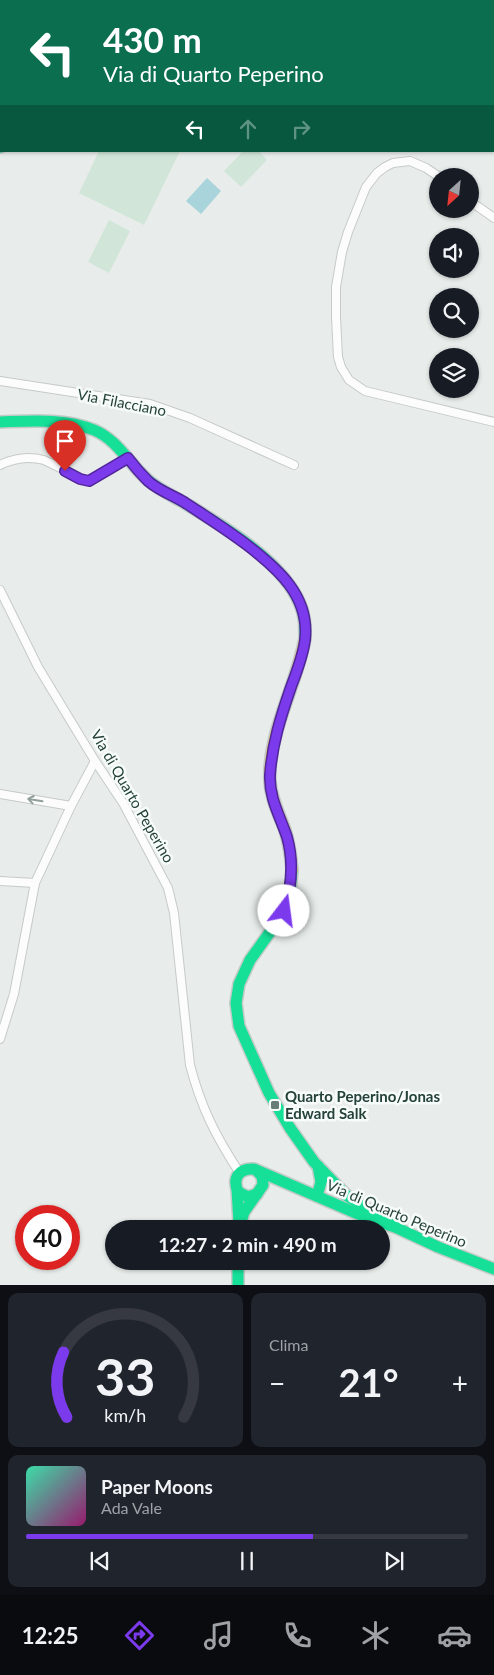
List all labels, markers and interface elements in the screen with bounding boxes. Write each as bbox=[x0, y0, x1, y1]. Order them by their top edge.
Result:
text: 430 m bbox=[103, 18, 202, 60]
icon: left bbox=[20, 20, 85, 85]
text: Via di Quarto Peperino bbox=[103, 60, 324, 87]
icon: left bbox=[181, 115, 209, 143]
icon: ahead bbox=[234, 115, 262, 143]
icon: right bbox=[287, 115, 315, 143]
north arrow bbox=[429, 168, 479, 218]
map controls bbox=[429, 168, 479, 398]
button: sound bbox=[429, 228, 479, 278]
button: search bbox=[429, 288, 479, 338]
button: layers bbox=[429, 348, 479, 398]
street label: Via Filacciano bbox=[76, 385, 168, 419]
pin bbox=[44, 420, 86, 471]
icon: arrive bbox=[51, 427, 79, 455]
street label: Via di Quarto Peperino bbox=[88, 726, 178, 866]
one-way arrow bbox=[28, 795, 44, 805]
position arrow bbox=[257, 884, 309, 936]
place label: Quarto Peperino/Jonas Edward Salk bbox=[285, 1087, 440, 1122]
marker: Quarto Peperino/Jonas Edward Salk bbox=[269, 1099, 281, 1111]
street label: Via di Quarto Peperino bbox=[324, 1175, 470, 1251]
speed limit sign: 40 bbox=[15, 1205, 80, 1270]
text: 12:27 · 2 min · 490 m bbox=[158, 1233, 337, 1256]
text: Clima bbox=[269, 1335, 308, 1354]
text: 33 bbox=[95, 1345, 156, 1407]
text: 21° bbox=[339, 1359, 398, 1405]
text: − bbox=[269, 1366, 285, 1400]
text: + bbox=[452, 1366, 468, 1400]
text: km/h bbox=[105, 1404, 146, 1426]
text: Paper Moons bbox=[101, 1475, 213, 1498]
text: Ada Vale bbox=[101, 1498, 162, 1517]
icon: previous bbox=[86, 1547, 114, 1575]
icon: pause bbox=[233, 1547, 261, 1575]
icon: next bbox=[380, 1547, 408, 1575]
icon: directions bbox=[122, 1618, 157, 1653]
icon: music bbox=[201, 1618, 236, 1653]
icon: phone bbox=[280, 1618, 315, 1653]
icon: climate bbox=[358, 1618, 393, 1653]
icon: car bbox=[437, 1618, 472, 1653]
text: 12:25 bbox=[22, 1622, 79, 1649]

